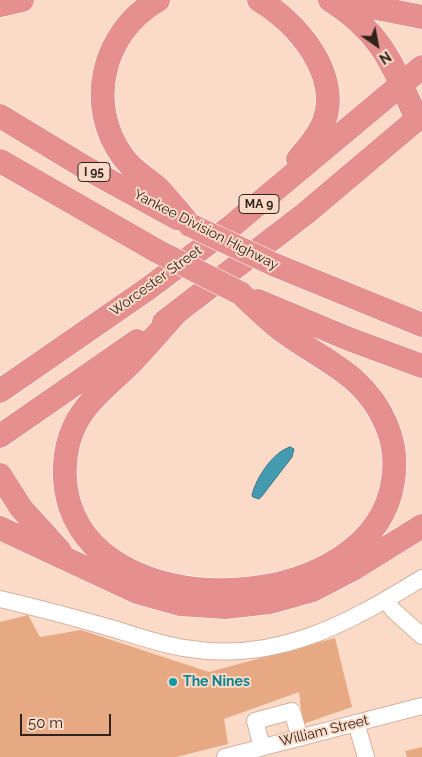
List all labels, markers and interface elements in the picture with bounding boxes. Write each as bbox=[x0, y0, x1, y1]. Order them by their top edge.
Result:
north arrow bbox=[352, 20, 402, 70]
text: N bbox=[376, 48, 394, 67]
road number: I 95 bbox=[78, 162, 110, 182]
street label: Yankee Division Highway bbox=[131, 186, 281, 274]
road number: MA 9 bbox=[239, 194, 279, 213]
street label: Worcester Street bbox=[107, 242, 205, 320]
place label: The Nines bbox=[183, 674, 250, 690]
marker: The Nines bbox=[167, 676, 179, 688]
scale bar bbox=[22, 704, 114, 736]
street label: William Street bbox=[278, 712, 370, 750]
text: 50 m bbox=[28, 714, 63, 732]

